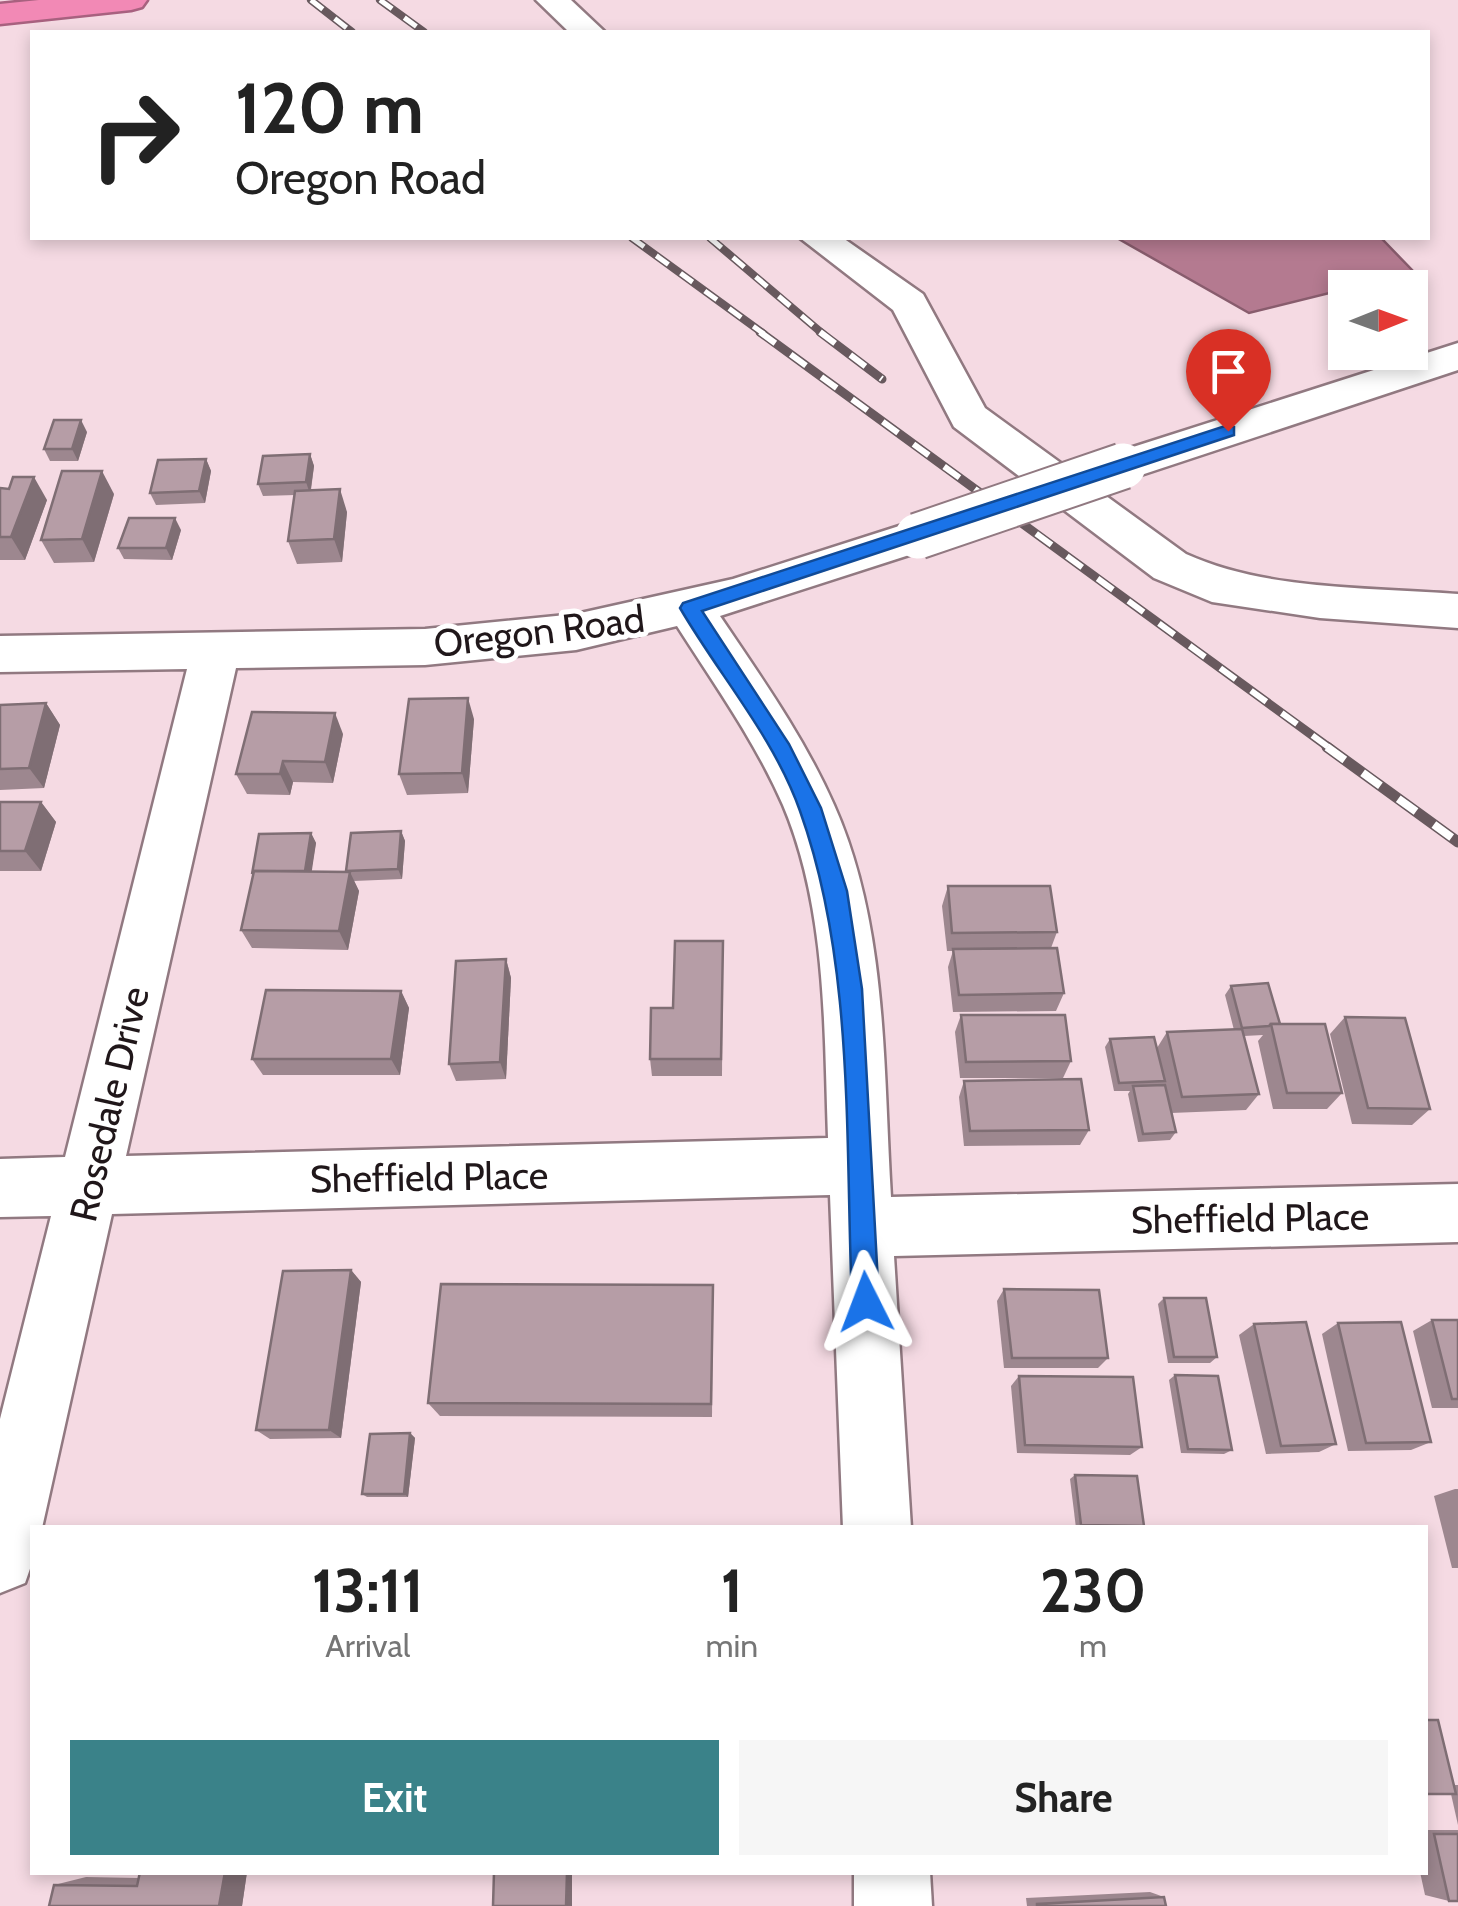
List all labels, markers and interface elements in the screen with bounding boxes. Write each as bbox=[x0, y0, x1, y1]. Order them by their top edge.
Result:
text: 120 m bbox=[235, 65, 424, 151]
icon: right bbox=[70, 70, 200, 200]
text: Oregon Road bbox=[235, 151, 486, 205]
north arrow bbox=[1328, 270, 1428, 370]
map controls bbox=[1328, 270, 1428, 370]
pin bbox=[1186, 329, 1271, 432]
icon: arrive bbox=[1201, 344, 1256, 399]
street label: Oregon Road bbox=[431, 595, 647, 667]
street label: Rosedale Drive bbox=[59, 982, 159, 1226]
street label: Sheffield Place bbox=[309, 1151, 549, 1203]
street label: Sheffield Place bbox=[1130, 1192, 1370, 1244]
position arrow bbox=[814, 1250, 918, 1354]
text: 13:11 bbox=[312, 1554, 424, 1627]
text: 1 bbox=[721, 1554, 743, 1627]
text: 230 bbox=[1040, 1554, 1146, 1627]
text: Arrival bbox=[325, 1626, 410, 1665]
text: min bbox=[705, 1626, 758, 1665]
text: m bbox=[1079, 1626, 1107, 1665]
button: Exit bbox=[70, 1740, 719, 1855]
button: Share bbox=[739, 1740, 1388, 1855]

